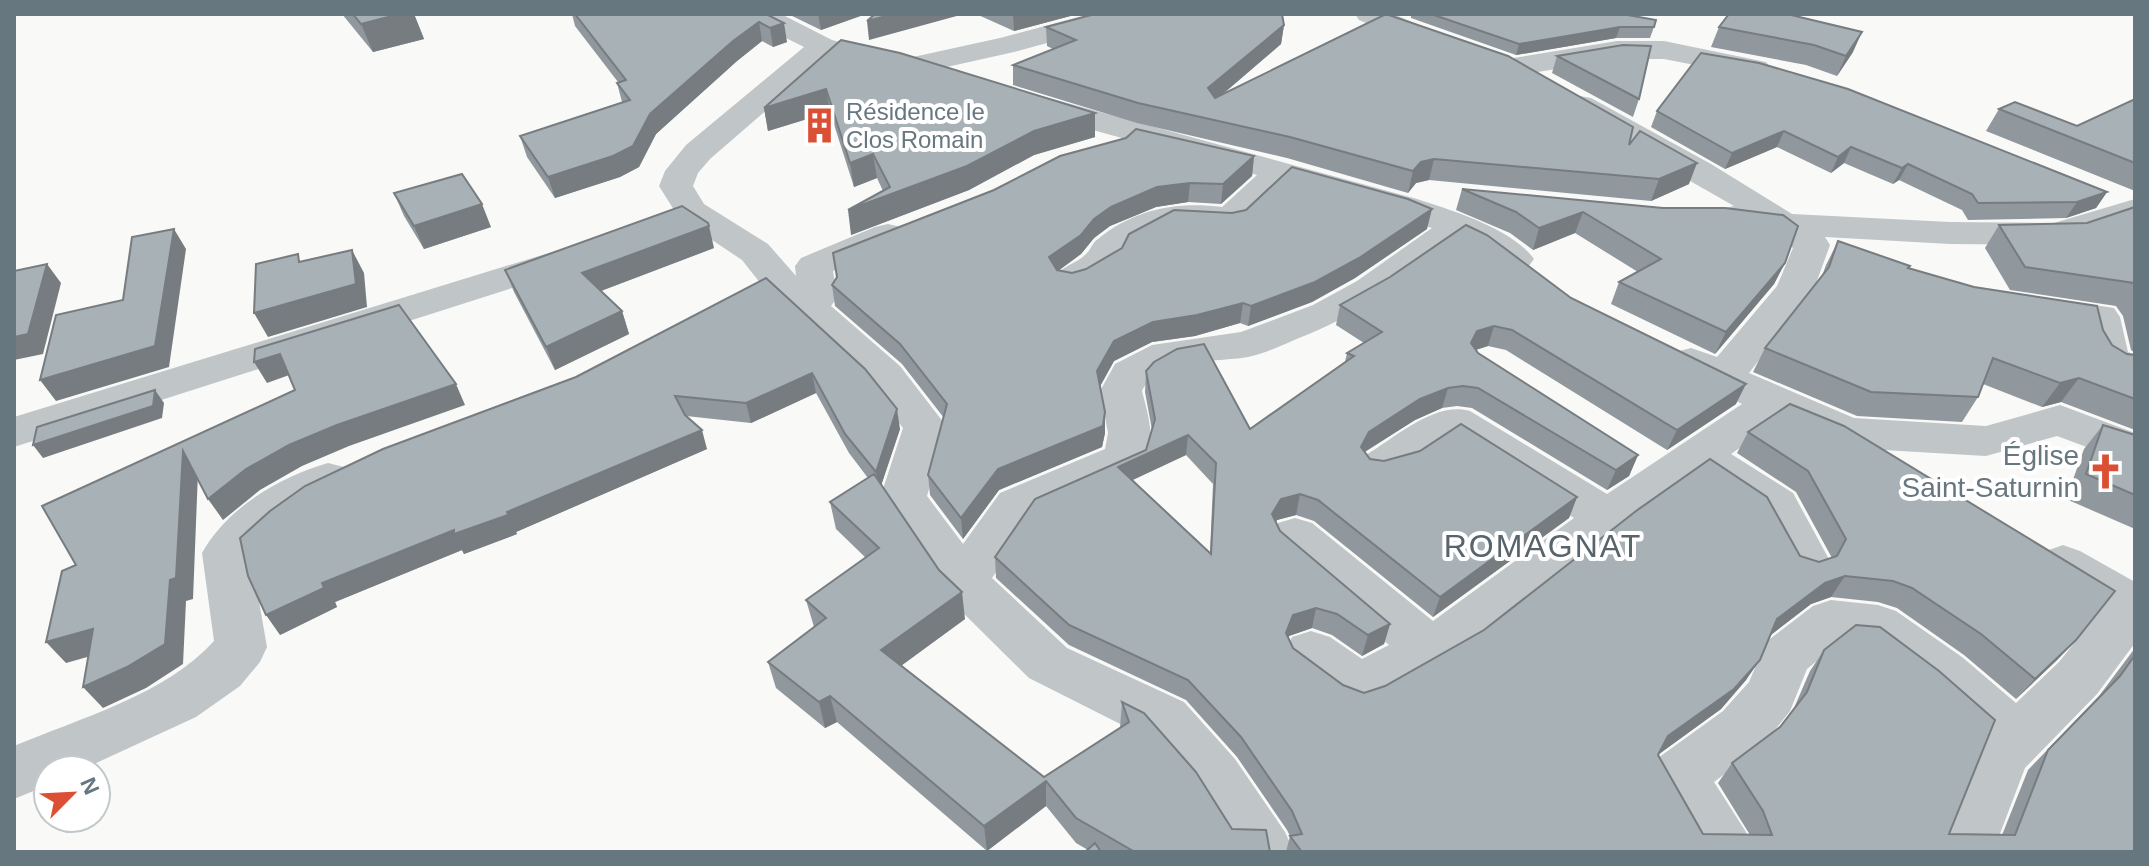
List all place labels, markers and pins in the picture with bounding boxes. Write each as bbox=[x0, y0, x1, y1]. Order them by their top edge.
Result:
place label: Résidence le Clos Romain bbox=[846, 98, 985, 153]
building icon: Résidence le Clos Romain bbox=[801, 106, 839, 144]
place label: Église Saint-Saturnin bbox=[1902, 440, 2079, 503]
church icon: Église Saint-Saturnin bbox=[2086, 452, 2124, 490]

